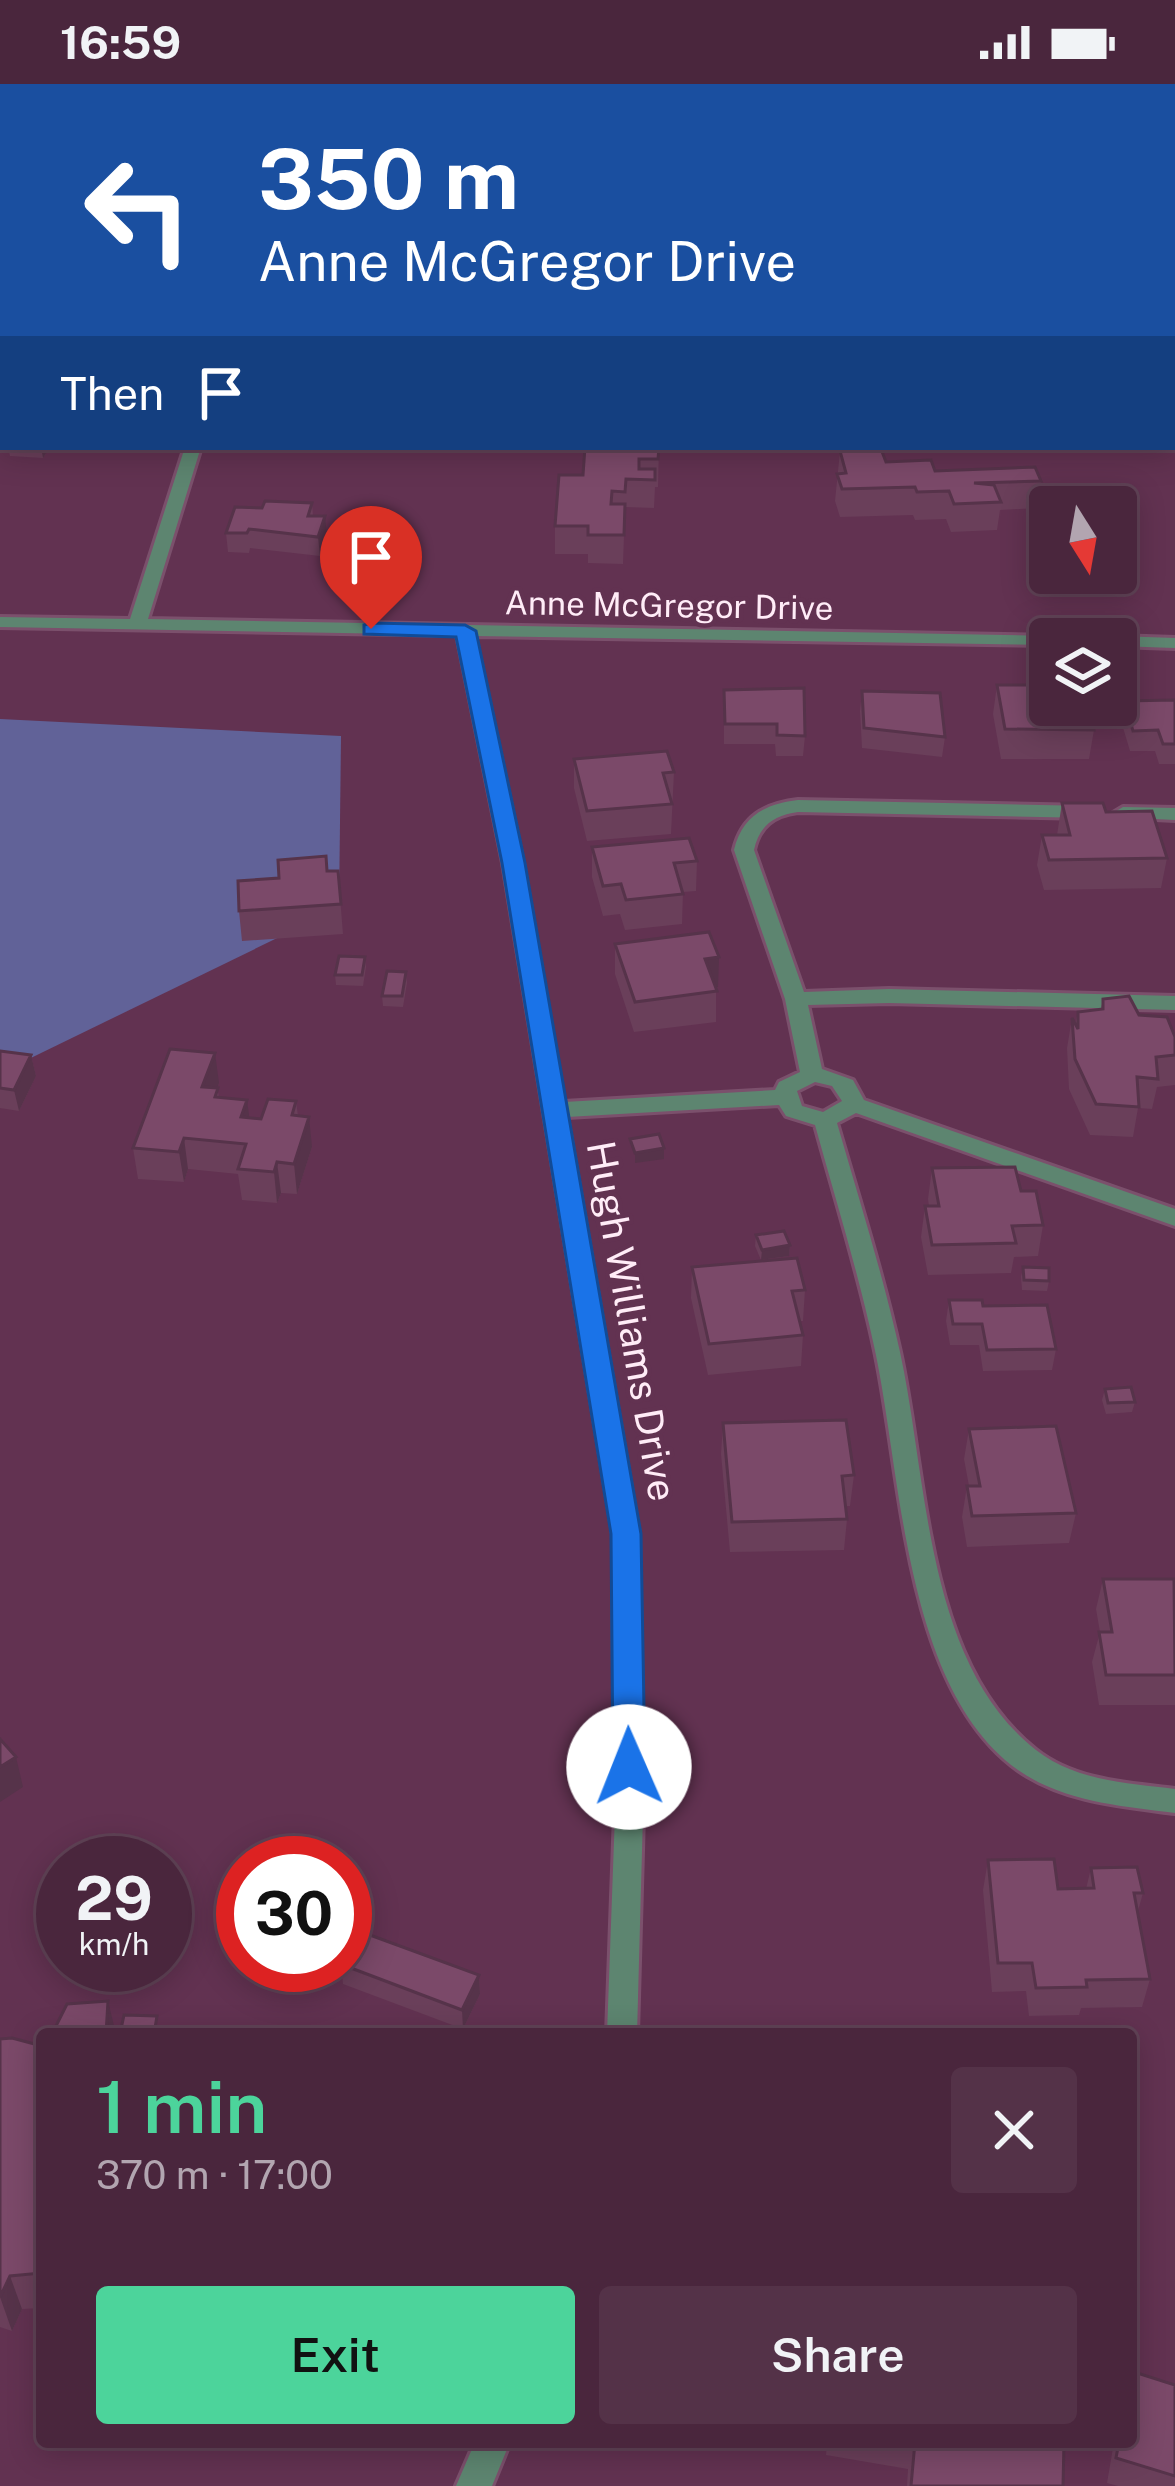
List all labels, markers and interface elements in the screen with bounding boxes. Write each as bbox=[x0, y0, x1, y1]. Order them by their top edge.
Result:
text: 16:59 bbox=[60, 16, 181, 69]
text: 350 m bbox=[258, 129, 519, 228]
icon: left bbox=[60, 132, 216, 288]
text: Anne McGregor Drive bbox=[258, 230, 796, 293]
icon: arrive bbox=[188, 360, 254, 426]
text: Then bbox=[60, 367, 164, 420]
north arrow bbox=[1029, 486, 1137, 594]
map controls bbox=[1029, 486, 1137, 726]
pin bbox=[320, 506, 422, 629]
icon: arrive bbox=[338, 524, 404, 590]
street label: Anne McGregor Drive bbox=[504, 583, 834, 627]
button: layers bbox=[1029, 618, 1137, 726]
street label: Hugh Williams Drive bbox=[578, 1137, 686, 1505]
position arrow bbox=[566, 1704, 692, 1830]
speed limit sign: 30 bbox=[216, 1836, 372, 1992]
text: 29 bbox=[75, 1863, 153, 1934]
text: km/h bbox=[79, 1926, 149, 1962]
text: 1 min bbox=[96, 2065, 267, 2149]
button: close bbox=[951, 2067, 1077, 2193]
text: 370 m · 17:00 bbox=[96, 2152, 333, 2198]
button: Exit bbox=[96, 2286, 575, 2424]
button: Share bbox=[599, 2286, 1077, 2424]

